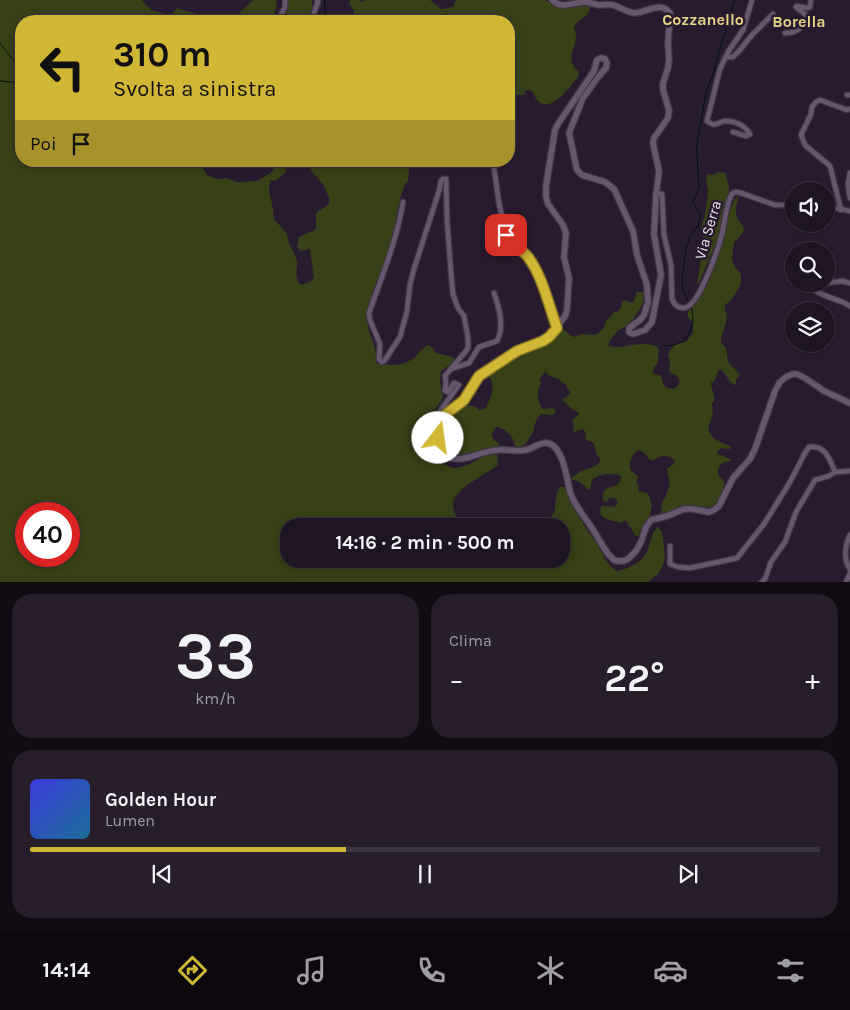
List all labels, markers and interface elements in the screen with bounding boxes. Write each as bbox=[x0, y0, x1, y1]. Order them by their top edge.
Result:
district label: Cozzanello bbox=[662, 10, 744, 29]
district label: Borella bbox=[772, 12, 826, 31]
text: 310 m bbox=[113, 34, 211, 75]
icon: left bbox=[30, 35, 95, 100]
text: Svolta a sinistra bbox=[113, 76, 276, 102]
icon: arrive bbox=[67, 130, 95, 158]
text: Poi bbox=[30, 133, 57, 155]
map controls bbox=[785, 182, 835, 352]
button: sound bbox=[785, 182, 835, 232]
street label: Via Serra bbox=[691, 198, 725, 262]
pin bbox=[485, 214, 527, 256]
icon: arrive bbox=[492, 221, 520, 249]
button: search bbox=[785, 242, 835, 292]
button: layers bbox=[785, 302, 835, 352]
position arrow bbox=[411, 411, 463, 463]
speed limit sign: 40 bbox=[15, 502, 80, 567]
text: 14:16 · 2 min · 500 m bbox=[335, 532, 515, 554]
text: 33 bbox=[175, 618, 256, 694]
text: Clima bbox=[449, 631, 492, 650]
text: 22° bbox=[604, 656, 665, 701]
text: − bbox=[449, 663, 464, 696]
text: + bbox=[805, 663, 820, 696]
text: km/h bbox=[195, 689, 236, 708]
text: Golden Hour bbox=[105, 789, 216, 811]
text: Lumen bbox=[105, 811, 155, 830]
icon: previous bbox=[148, 860, 176, 888]
icon: pause bbox=[411, 860, 439, 888]
icon: next bbox=[674, 860, 702, 888]
icon: directions bbox=[175, 953, 210, 988]
icon: music bbox=[294, 953, 329, 988]
icon: phone bbox=[414, 953, 449, 988]
icon: climate bbox=[533, 953, 568, 988]
icon: car bbox=[653, 953, 688, 988]
icon: filters bbox=[773, 953, 808, 988]
text: 14:14 bbox=[42, 957, 90, 983]

